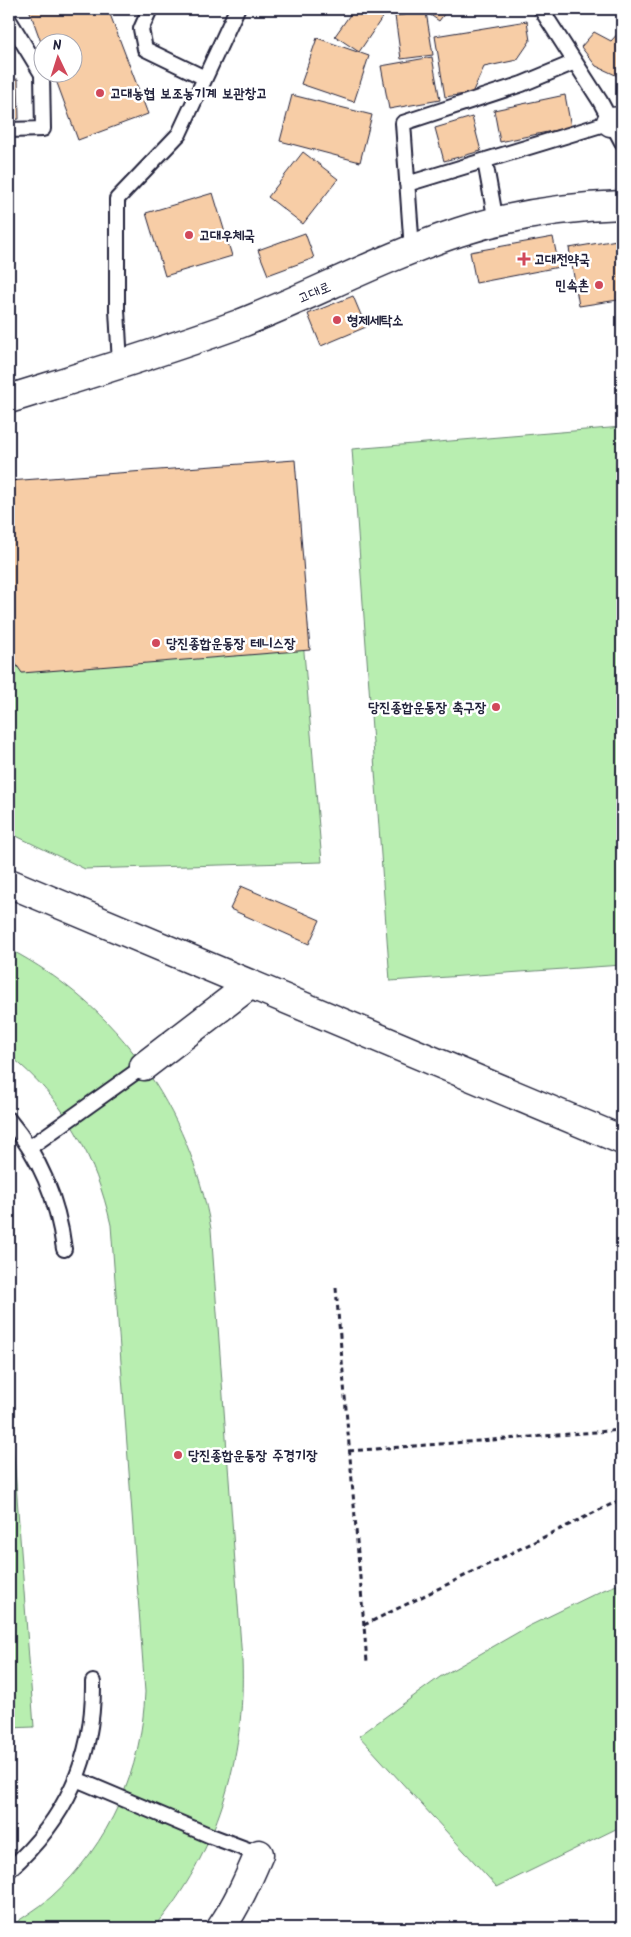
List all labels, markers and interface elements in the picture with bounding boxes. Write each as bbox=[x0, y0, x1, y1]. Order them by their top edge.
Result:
north arrow bbox=[32, 32, 82, 82]
text: N bbox=[52, 35, 62, 57]
place label: 고대농협 보조농기계 보관창고 bbox=[110, 83, 267, 105]
marker: 고대농협 보조농기계 보관창고 bbox=[94, 87, 106, 99]
place label: 고대우체국 bbox=[199, 225, 255, 247]
marker: 고대우체국 bbox=[183, 229, 195, 241]
place label: 고대전약국 bbox=[534, 249, 590, 271]
marker: 고대전약국 bbox=[518, 253, 530, 265]
place label: 민속촌 bbox=[555, 275, 589, 297]
street label: 고대로 bbox=[295, 276, 334, 310]
marker: 민속촌 bbox=[593, 279, 605, 291]
place label: 형제세탁소 bbox=[347, 310, 403, 332]
marker: 형제세탁소 bbox=[331, 314, 343, 326]
place label: 당진종합운동장 테니스장 bbox=[166, 633, 296, 655]
marker: 당진종합운동장 테니스장 bbox=[150, 637, 162, 649]
place label: 당진종합운동장 축구장 bbox=[368, 697, 487, 719]
marker: 당진종합운동장 축구장 bbox=[490, 701, 502, 713]
place label: 당진종합운동장 주경기장 bbox=[188, 1445, 318, 1467]
marker: 당진종합운동장 주경기장 bbox=[172, 1449, 184, 1461]

